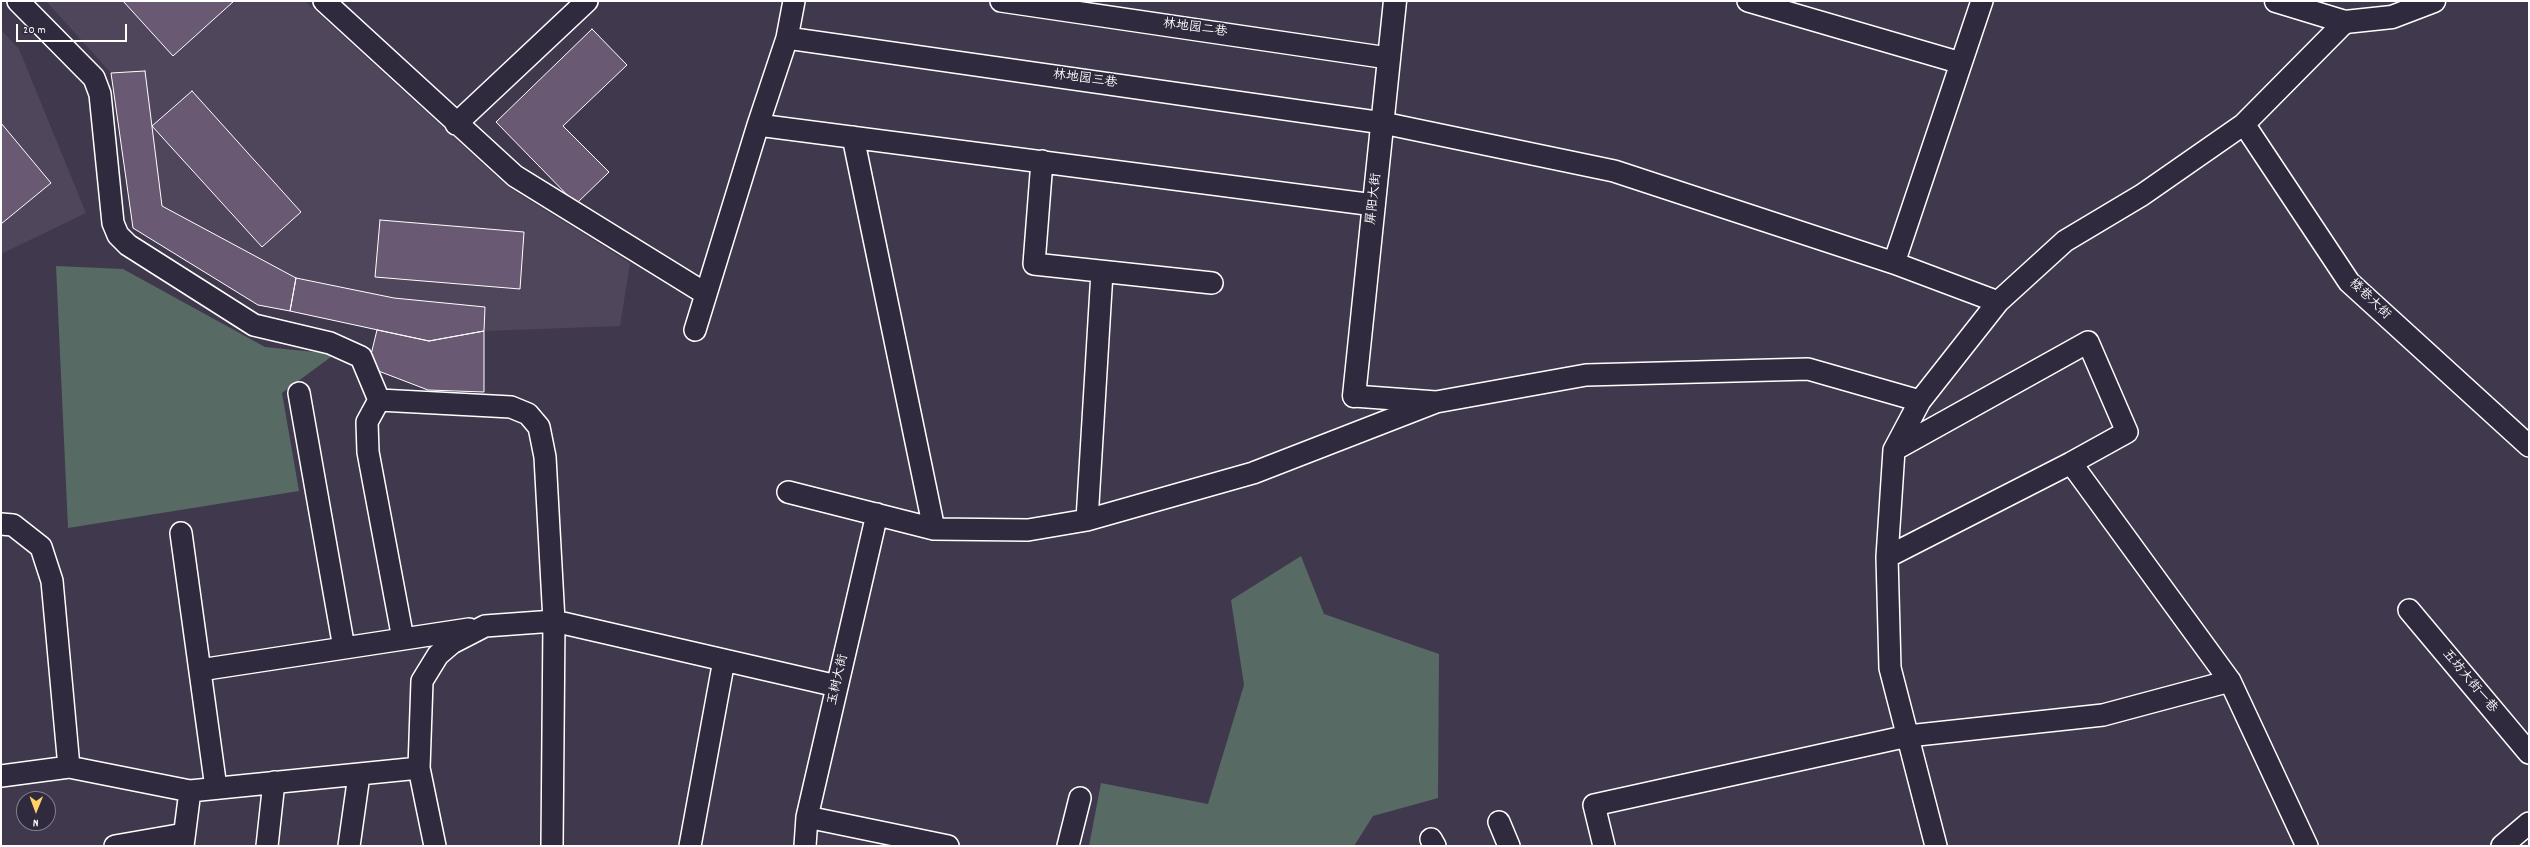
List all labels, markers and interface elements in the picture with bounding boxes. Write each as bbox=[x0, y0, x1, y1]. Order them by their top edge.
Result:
scale bar bbox=[18, 16, 129, 42]
street label: 林地园二巷 bbox=[1162, 17, 1228, 41]
text: 20 m bbox=[23, 22, 46, 39]
street label: 林地园三巷 bbox=[1052, 68, 1118, 92]
street label: 屏阳大街 bbox=[1365, 172, 1385, 226]
street label: 楼巷大街 bbox=[2345, 276, 2393, 324]
street label: 五坊大街一巷 bbox=[2438, 647, 2500, 717]
street label: 玉树大街 bbox=[826, 653, 852, 707]
north arrow bbox=[16, 791, 56, 831]
text: N bbox=[33, 814, 39, 830]

